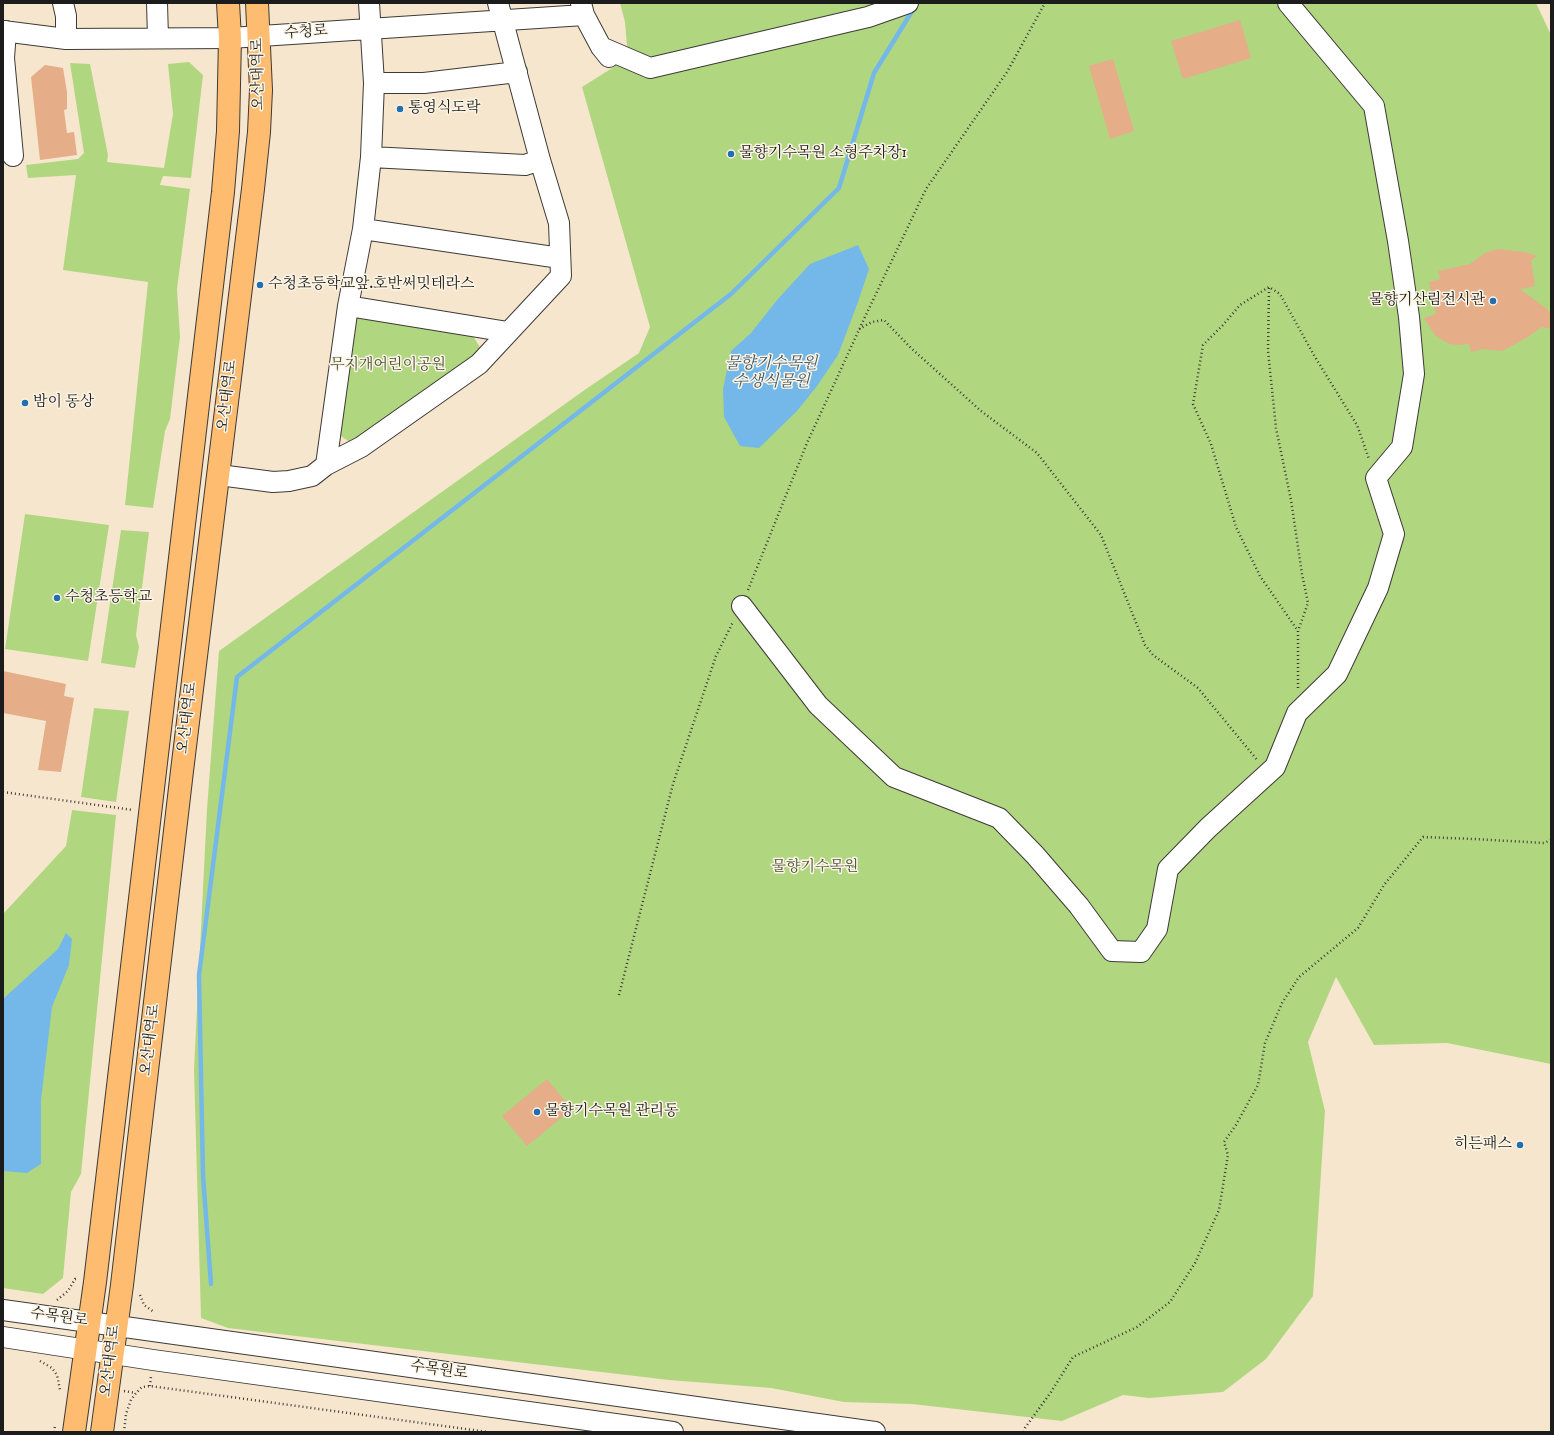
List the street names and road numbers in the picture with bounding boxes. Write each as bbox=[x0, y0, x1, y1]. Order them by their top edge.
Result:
street label: 수청로 bbox=[284, 23, 328, 43]
street label: 오산대역로 bbox=[249, 38, 269, 110]
street label: 오산대역로 bbox=[215, 359, 241, 433]
street label: 오산대역로 bbox=[175, 681, 201, 755]
street label: 오산대역로 bbox=[138, 1003, 164, 1077]
street label: 수목원로 bbox=[29, 1305, 89, 1331]
street label: 오산대역로 bbox=[98, 1324, 124, 1398]
street label: 수목원로 bbox=[409, 1358, 469, 1384]

